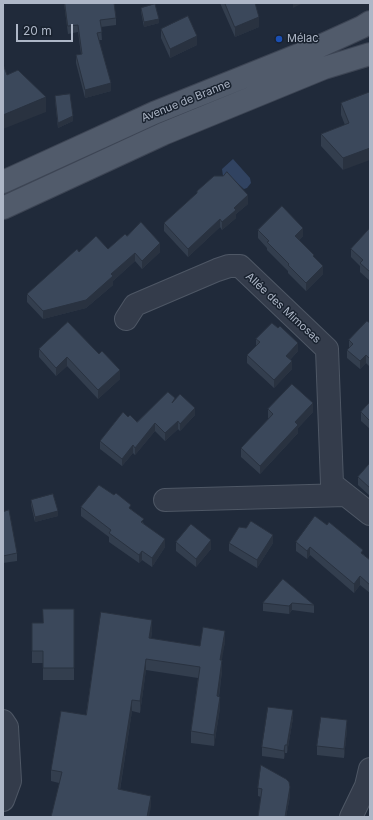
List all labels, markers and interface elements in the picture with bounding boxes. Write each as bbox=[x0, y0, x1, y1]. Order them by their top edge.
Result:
scale bar bbox=[18, 16, 75, 42]
text: 20 m bbox=[23, 23, 52, 38]
place label: Mélac bbox=[287, 32, 318, 46]
marker: Mélac bbox=[274, 34, 284, 44]
street label: Avenue de Branne bbox=[140, 77, 232, 125]
street label: Allée des Mimosas bbox=[243, 270, 323, 346]

